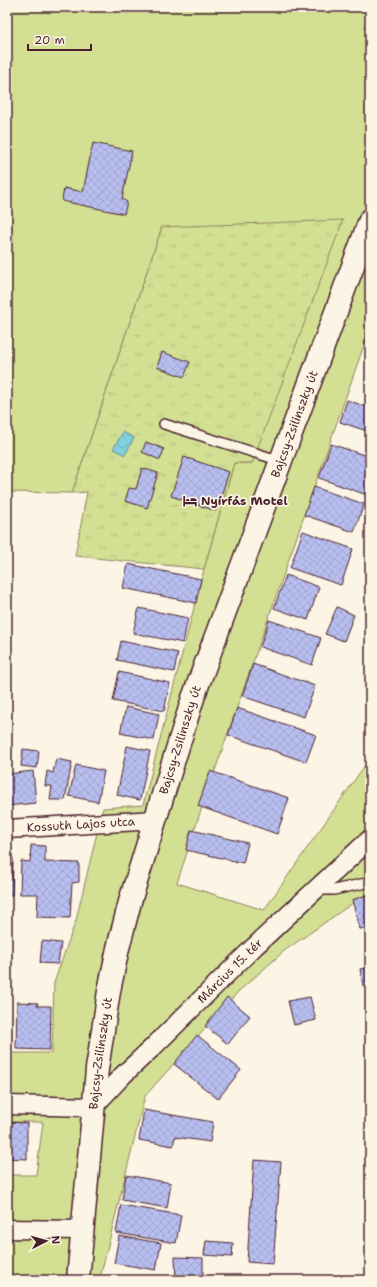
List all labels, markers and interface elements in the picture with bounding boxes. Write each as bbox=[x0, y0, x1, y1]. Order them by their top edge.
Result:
scale bar bbox=[28, 26, 91, 52]
text: 20 m bbox=[34, 32, 65, 48]
street label: Bajcsy-Zsilinszky út bbox=[267, 368, 322, 480]
hotel icon: Nyírfás Motel bbox=[182, 493, 198, 509]
place label: Nyírfás Motel bbox=[201, 493, 288, 509]
street label: Bajcsy-Zsilinszky út bbox=[156, 683, 205, 796]
street label: Kossuth Lajos utca bbox=[26, 813, 136, 836]
street label: Március 15. tér bbox=[194, 935, 266, 1007]
street label: Bajcsy-Zsilinszky út bbox=[85, 996, 116, 1110]
north arrow bbox=[26, 1221, 66, 1261]
text: N bbox=[48, 1235, 63, 1245]

